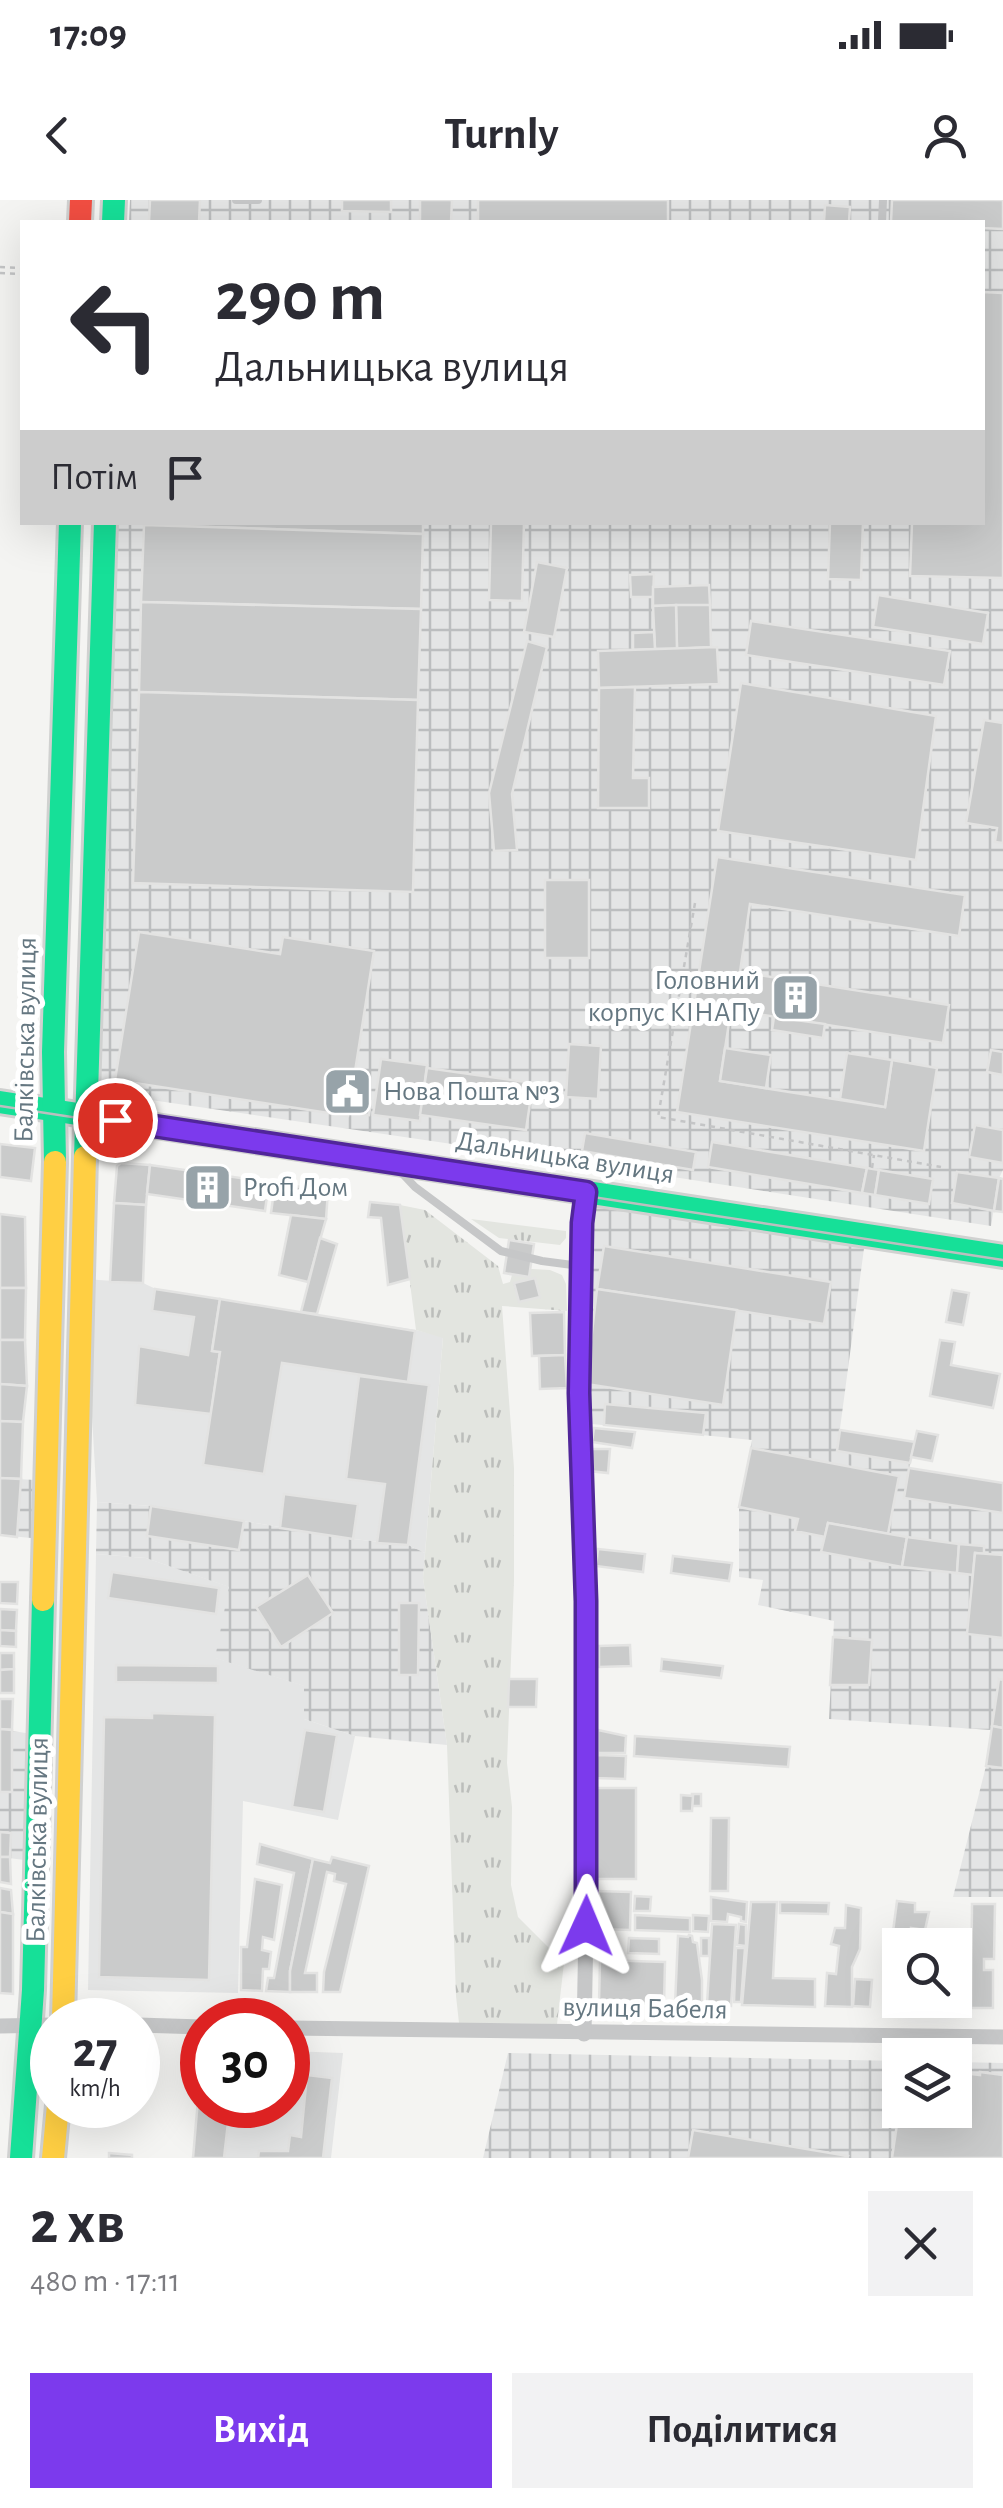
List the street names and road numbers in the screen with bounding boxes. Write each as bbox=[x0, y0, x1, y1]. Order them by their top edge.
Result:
street label: Балківська вулиця bbox=[10, 937, 42, 1143]
street label: Дальницька вулиця bbox=[454, 1127, 676, 1189]
street label: Балківська вулиця bbox=[22, 1737, 54, 1943]
street label: вулиця Бабеля bbox=[562, 1994, 728, 2024]

